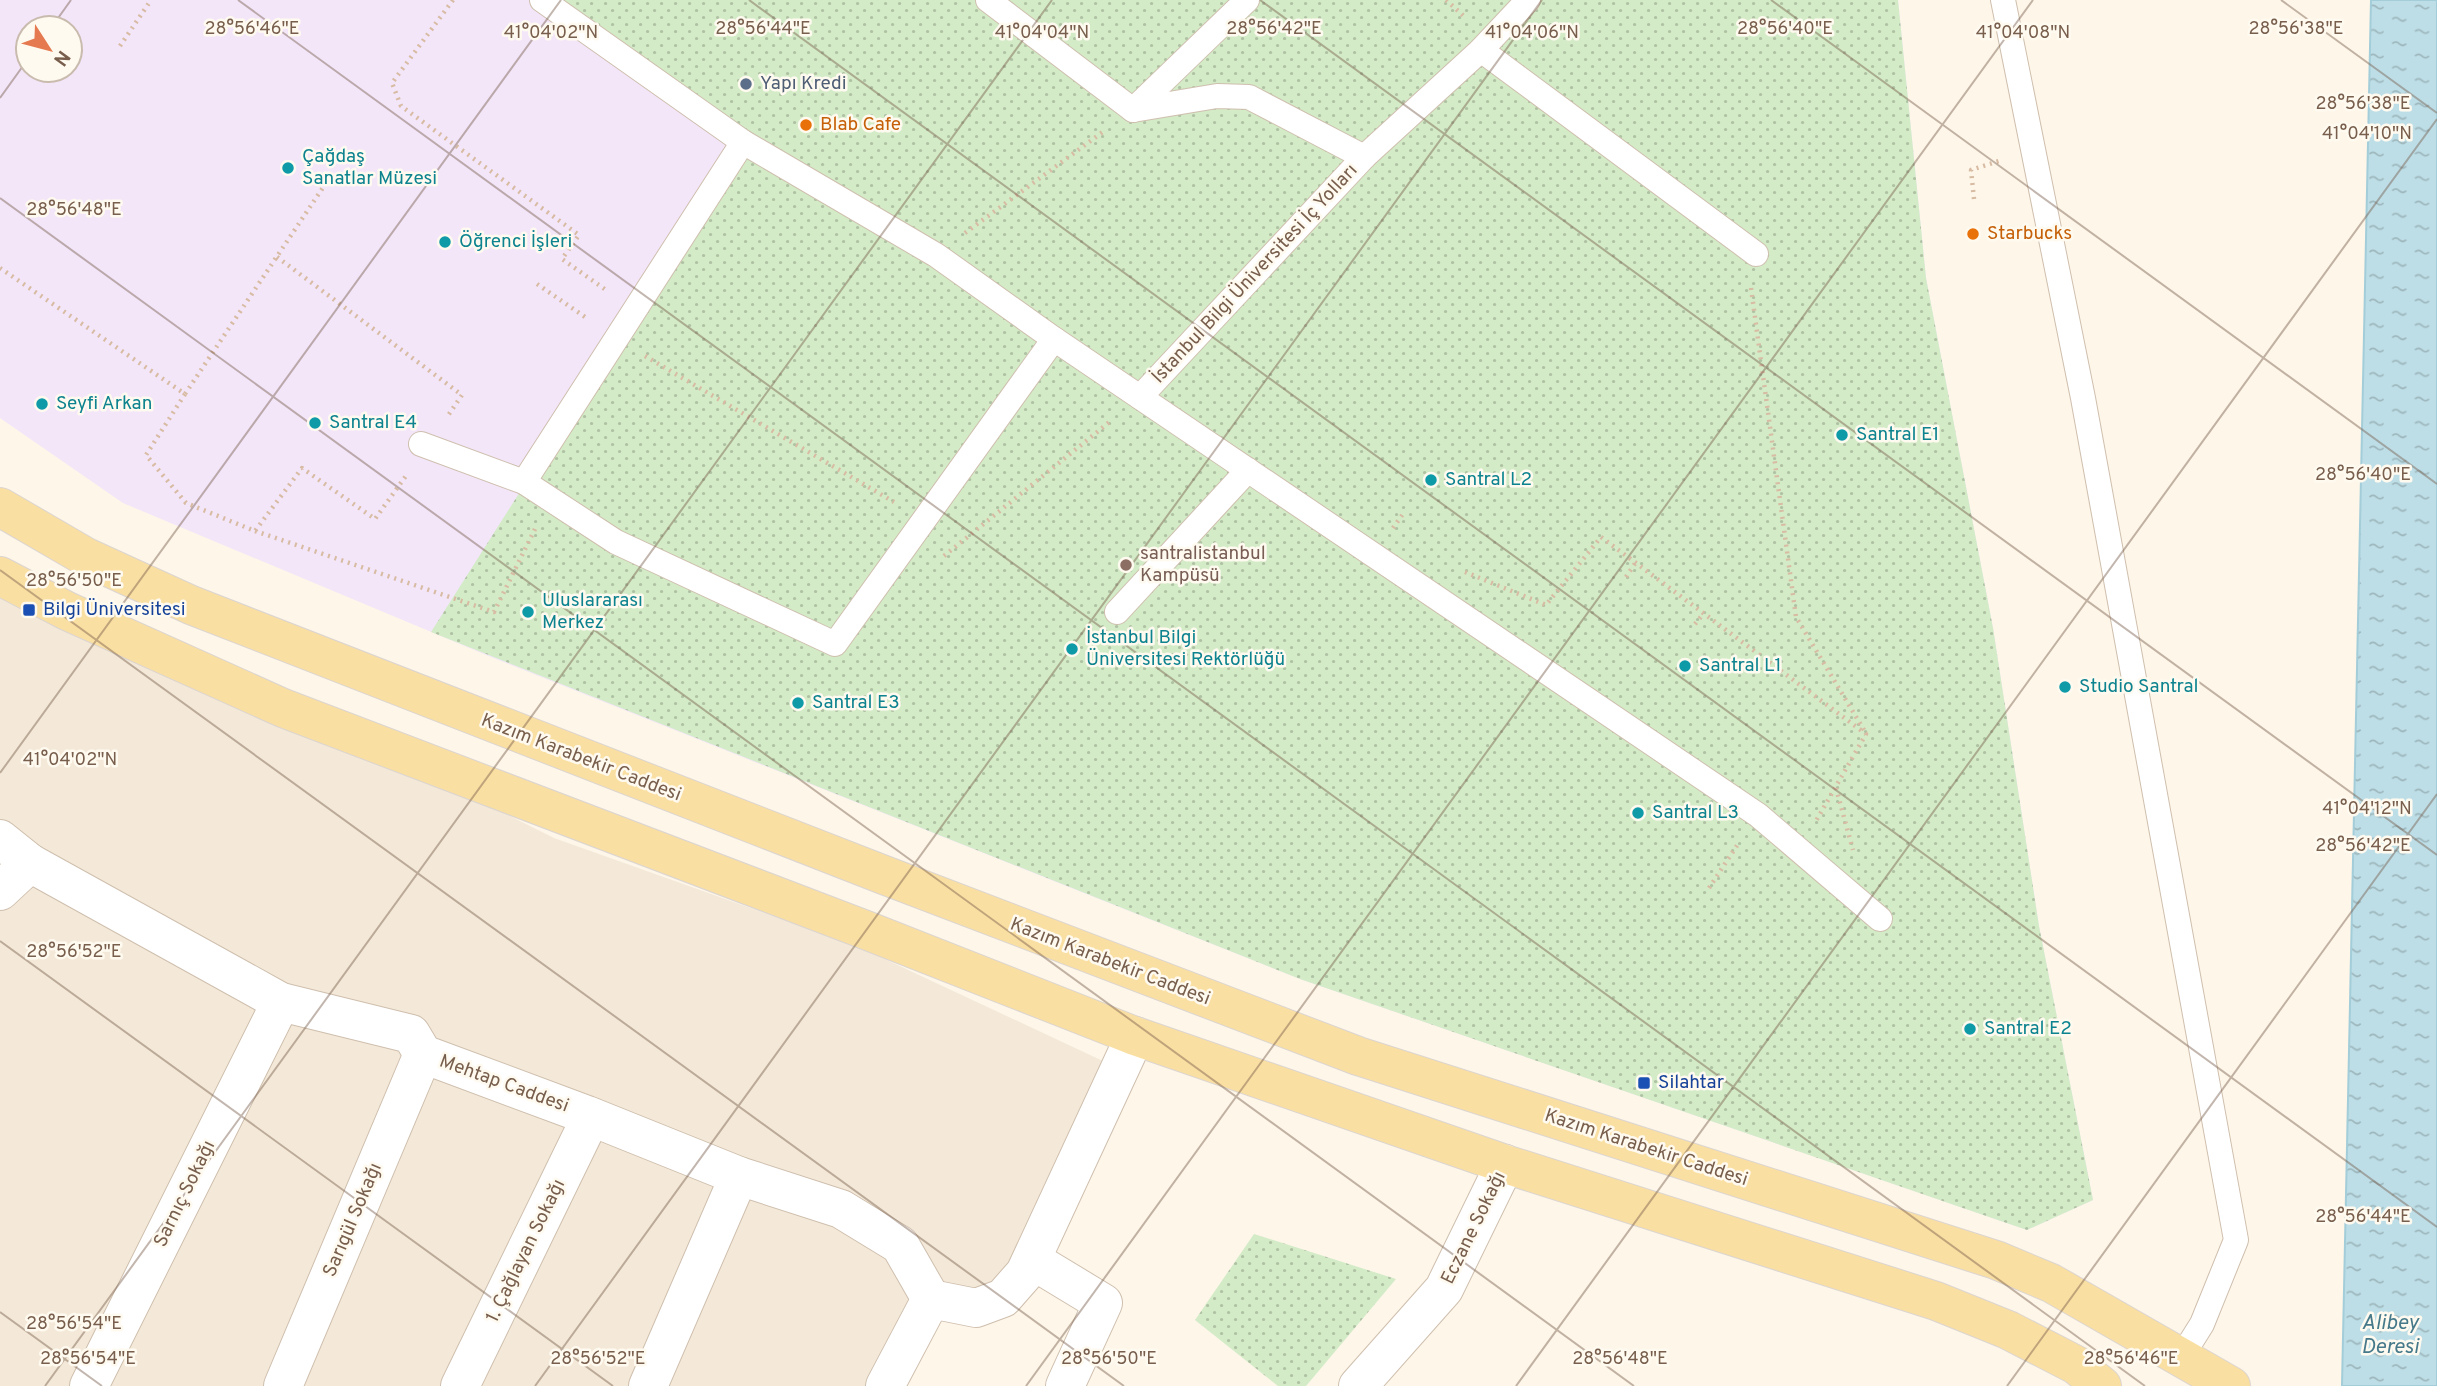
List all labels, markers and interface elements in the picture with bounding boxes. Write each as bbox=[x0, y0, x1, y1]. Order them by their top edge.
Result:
north arrow bbox=[14, 14, 84, 84]
text: 28°56'46"E bbox=[204, 18, 300, 41]
text: 28°56'44"E bbox=[715, 18, 811, 41]
text: 28°56'42"E bbox=[1226, 18, 1322, 41]
text: 28°56'40"E bbox=[1737, 18, 1833, 41]
text: 28°56'38"E bbox=[2248, 18, 2344, 41]
text: 41°04'02"N bbox=[504, 22, 598, 45]
text: 41°04'04"N bbox=[995, 22, 1089, 45]
text: 41°04'06"N bbox=[1485, 22, 1579, 45]
text: 41°04'08"N bbox=[1976, 22, 2070, 45]
text: N bbox=[47, 45, 75, 70]
place label: Yapı Kredi bbox=[760, 72, 847, 96]
marker: Yapı Kredi bbox=[738, 76, 754, 92]
text: 28°56'38"E bbox=[2315, 93, 2411, 116]
place label: Blab Cafe bbox=[820, 113, 901, 137]
marker: Blab Cafe bbox=[798, 117, 814, 133]
text: 41°04'10"N bbox=[2322, 123, 2412, 146]
place label: Çağdaş Sanatlar Müzesi bbox=[302, 145, 437, 191]
street label: İstanbul Bilgi Üniversitesi İç Yolları bbox=[1146, 159, 1363, 389]
marker: Çağdaş Sanatlar Müzesi bbox=[280, 160, 296, 176]
text: 28°56'48"E bbox=[26, 199, 122, 222]
place label: Starbucks bbox=[1987, 222, 2072, 246]
marker: Starbucks bbox=[1965, 226, 1981, 242]
place label: Öğrenci İşleri bbox=[459, 229, 572, 254]
marker: Öğrenci İşleri bbox=[437, 234, 453, 250]
place label: Seyfi Arkan bbox=[56, 392, 153, 416]
marker: Seyfi Arkan bbox=[34, 396, 50, 412]
place label: Santral E4 bbox=[329, 411, 417, 435]
marker: Santral E4 bbox=[307, 415, 323, 431]
place label: Santral E1 bbox=[1856, 423, 1939, 447]
marker: Santral E1 bbox=[1834, 427, 1850, 443]
text: 28°56'40"E bbox=[2315, 464, 2411, 487]
place label: Santral L2 bbox=[1445, 468, 1532, 492]
marker: Santral L2 bbox=[1423, 472, 1439, 488]
place label: santralistanbul Kampüsü bbox=[1140, 542, 1266, 588]
marker: santralistanbul Kampüsü bbox=[1118, 557, 1134, 573]
text: 28°56'50"E bbox=[26, 570, 122, 593]
place label: Uluslararası Merkez bbox=[542, 589, 643, 635]
place label: Bilgi Üniversitesi bbox=[43, 597, 186, 622]
marker: Bilgi Üniversitesi bbox=[21, 602, 37, 618]
marker: Uluslararası Merkez bbox=[520, 604, 536, 620]
place label: İstanbul Bilgi Üniversitesi Rektörlüğü bbox=[1086, 625, 1285, 672]
marker: İstanbul Bilgi Üniversitesi Rektörlüğü bbox=[1064, 641, 1080, 657]
place label: Santral L1 bbox=[1699, 654, 1782, 678]
marker: Santral L1 bbox=[1677, 658, 1693, 674]
place label: Studio Santral bbox=[2079, 675, 2199, 699]
marker: Studio Santral bbox=[2057, 679, 2073, 695]
place label: Santral E3 bbox=[812, 691, 900, 715]
marker: Santral E3 bbox=[790, 695, 806, 711]
street label: Kazım Karabekir Caddesi bbox=[477, 709, 685, 807]
text: 41°04'02"N bbox=[23, 749, 117, 772]
text: 41°04'12"N bbox=[2322, 798, 2412, 821]
place label: Santral L3 bbox=[1652, 801, 1739, 825]
marker: Santral L3 bbox=[1630, 805, 1646, 821]
text: 28°56'42"E bbox=[2315, 835, 2411, 858]
street label: Kazım Karabekir Caddesi bbox=[1006, 913, 1214, 1011]
text: 28°56'52"E bbox=[26, 941, 122, 964]
place label: Santral E2 bbox=[1984, 1017, 2072, 1041]
marker: Santral E2 bbox=[1962, 1021, 1978, 1037]
street label: Mehtap Caddesi bbox=[436, 1049, 572, 1119]
place label: Silahtar bbox=[1658, 1071, 1725, 1095]
marker: Silahtar bbox=[1636, 1075, 1652, 1091]
street label: Kazım Karabekir Caddesi bbox=[1541, 1104, 1751, 1192]
street label: Sarnıç Sokağı bbox=[149, 1137, 221, 1251]
street label: Sarıgül Sokağı bbox=[318, 1159, 388, 1281]
street label: Eczane Sokağı bbox=[1436, 1168, 1512, 1288]
street label: 1. Çağlayan Sokağı bbox=[481, 1176, 571, 1326]
text: 28°56'44"E bbox=[2315, 1206, 2411, 1229]
water label: Alibey Deresi bbox=[2361, 1310, 2420, 1361]
text: 28°56'54"E bbox=[26, 1313, 122, 1336]
text: 28°56'54"E bbox=[40, 1348, 136, 1371]
text: 28°56'52"E bbox=[550, 1348, 646, 1371]
text: 28°56'50"E bbox=[1061, 1348, 1157, 1371]
text: 28°56'48"E bbox=[1572, 1348, 1668, 1371]
text: 28°56'46"E bbox=[2083, 1348, 2179, 1371]

